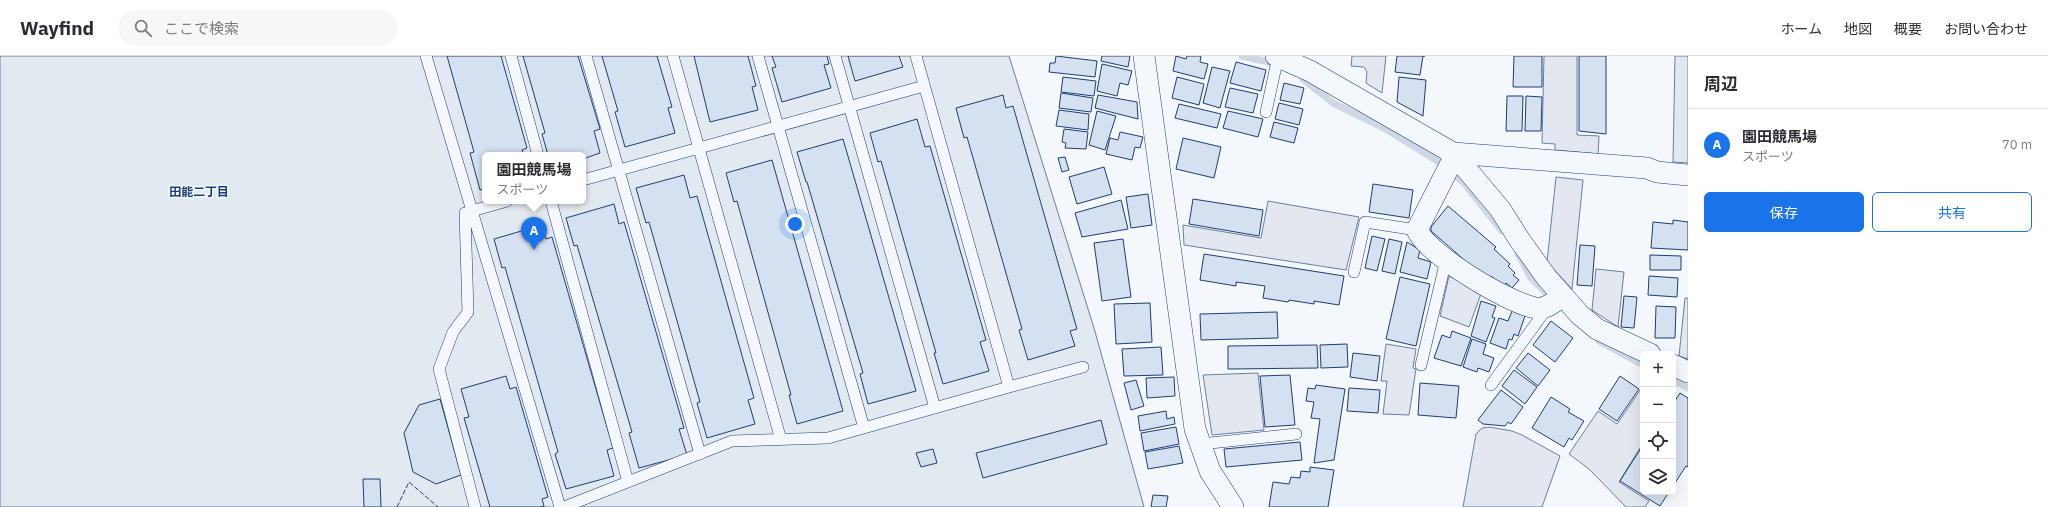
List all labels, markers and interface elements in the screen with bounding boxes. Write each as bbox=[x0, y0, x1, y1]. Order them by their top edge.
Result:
search box bbox=[118, 10, 398, 46]
text: Wayfind bbox=[20, 16, 94, 40]
icon: search bbox=[132, 17, 154, 39]
text: ここで検索 bbox=[164, 19, 239, 38]
text: ホーム bbox=[1780, 20, 1822, 38]
text: 地図 bbox=[1844, 20, 1872, 38]
text: 概要 bbox=[1894, 20, 1922, 38]
text: お問い合わせ bbox=[1944, 20, 2028, 38]
text: 周辺 bbox=[1704, 73, 1738, 95]
text: 園田競馬場 bbox=[1742, 127, 1817, 146]
text: A bbox=[1713, 136, 1721, 153]
text: 70 m bbox=[2002, 136, 2032, 153]
text: スポーツ bbox=[1742, 148, 1794, 165]
popup bbox=[482, 152, 586, 204]
text: 園田競馬場 bbox=[496, 160, 572, 179]
text: スポーツ bbox=[496, 181, 548, 198]
district label: 田能二丁目 bbox=[169, 184, 229, 199]
button: 保存 bbox=[1704, 192, 1864, 232]
button: 共有 bbox=[1872, 192, 2032, 232]
your location bbox=[785, 214, 805, 234]
pin: A bbox=[521, 217, 547, 250]
map controls bbox=[1640, 351, 1676, 495]
button: + bbox=[1640, 351, 1676, 387]
button: − bbox=[1640, 387, 1676, 423]
button: locate bbox=[1640, 423, 1676, 459]
button: layers bbox=[1640, 459, 1676, 495]

